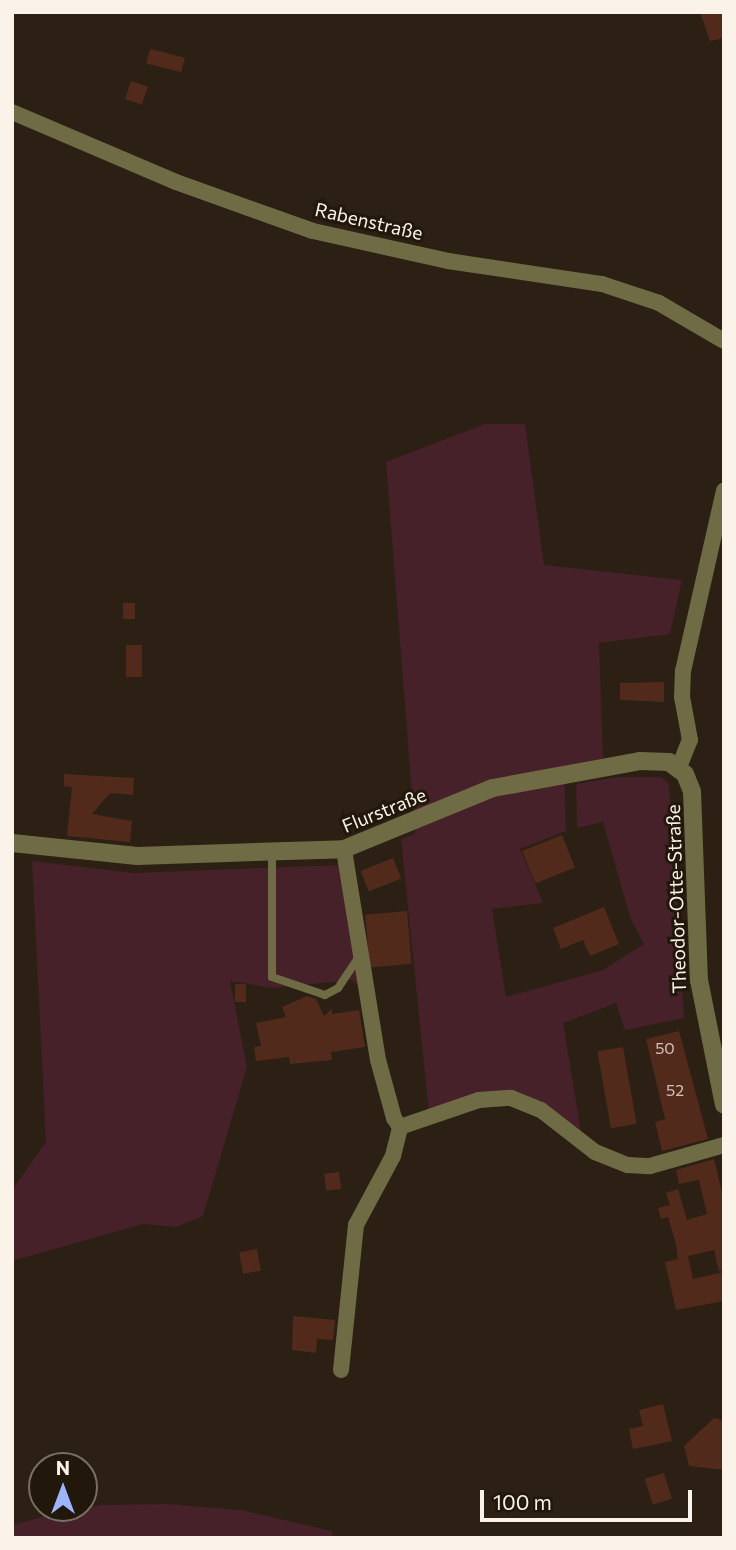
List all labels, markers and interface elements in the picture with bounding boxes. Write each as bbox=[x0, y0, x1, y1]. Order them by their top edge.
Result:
street label: Rabenstraße bbox=[313, 198, 425, 244]
street label: Flurstraße bbox=[339, 783, 429, 837]
street label: Theodor-Otte-Straße bbox=[661, 804, 691, 994]
house number: 50 bbox=[655, 1038, 675, 1058]
house number: 52 bbox=[666, 1080, 684, 1100]
north arrow bbox=[28, 1452, 98, 1522]
text: N bbox=[56, 1456, 70, 1479]
scale bar bbox=[484, 1476, 696, 1520]
text: 100 m bbox=[493, 1489, 552, 1514]

